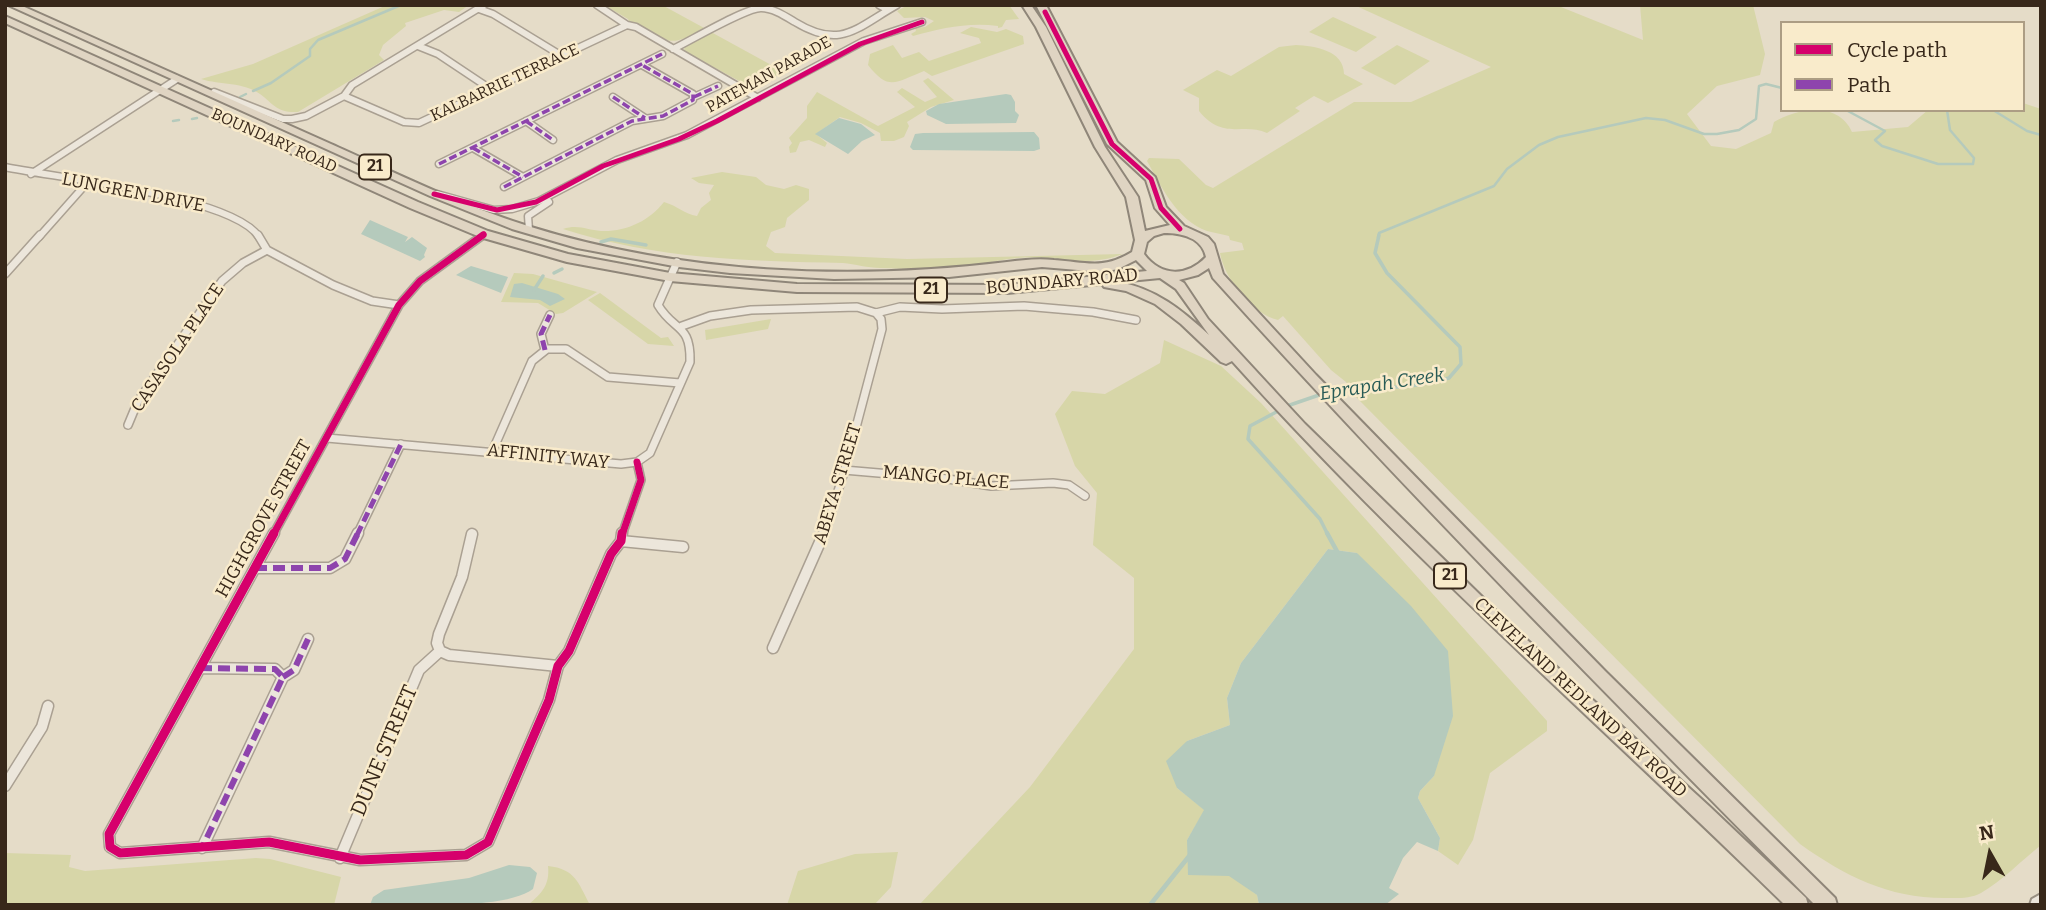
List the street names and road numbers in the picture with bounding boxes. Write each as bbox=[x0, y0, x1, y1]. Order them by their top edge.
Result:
street label: PATEMAN PARADE bbox=[703, 33, 835, 117]
street label: KALBARRIE TERRACE bbox=[427, 40, 583, 126]
street label: BOUNDARY ROAD bbox=[208, 105, 340, 177]
road number: 21 bbox=[359, 154, 391, 180]
street label: LUNGREN DRIVE bbox=[60, 169, 206, 217]
street label: BOUNDARY ROAD bbox=[985, 265, 1139, 299]
road number: 21 bbox=[915, 278, 947, 302]
street label: CASASOLA PLACE bbox=[127, 279, 229, 417]
street label: ABEYA STREET bbox=[809, 421, 867, 547]
street label: HIGHGROVE STREET bbox=[212, 436, 316, 602]
street label: AFFINITY WAY bbox=[486, 440, 610, 474]
street label: MANGO PLACE bbox=[882, 462, 1010, 494]
road number: 21 bbox=[1434, 564, 1466, 589]
street label: CLEVELAND REDLAND BAY ROAD bbox=[1469, 593, 1691, 803]
street label: DUNE STREET bbox=[346, 682, 424, 820]

